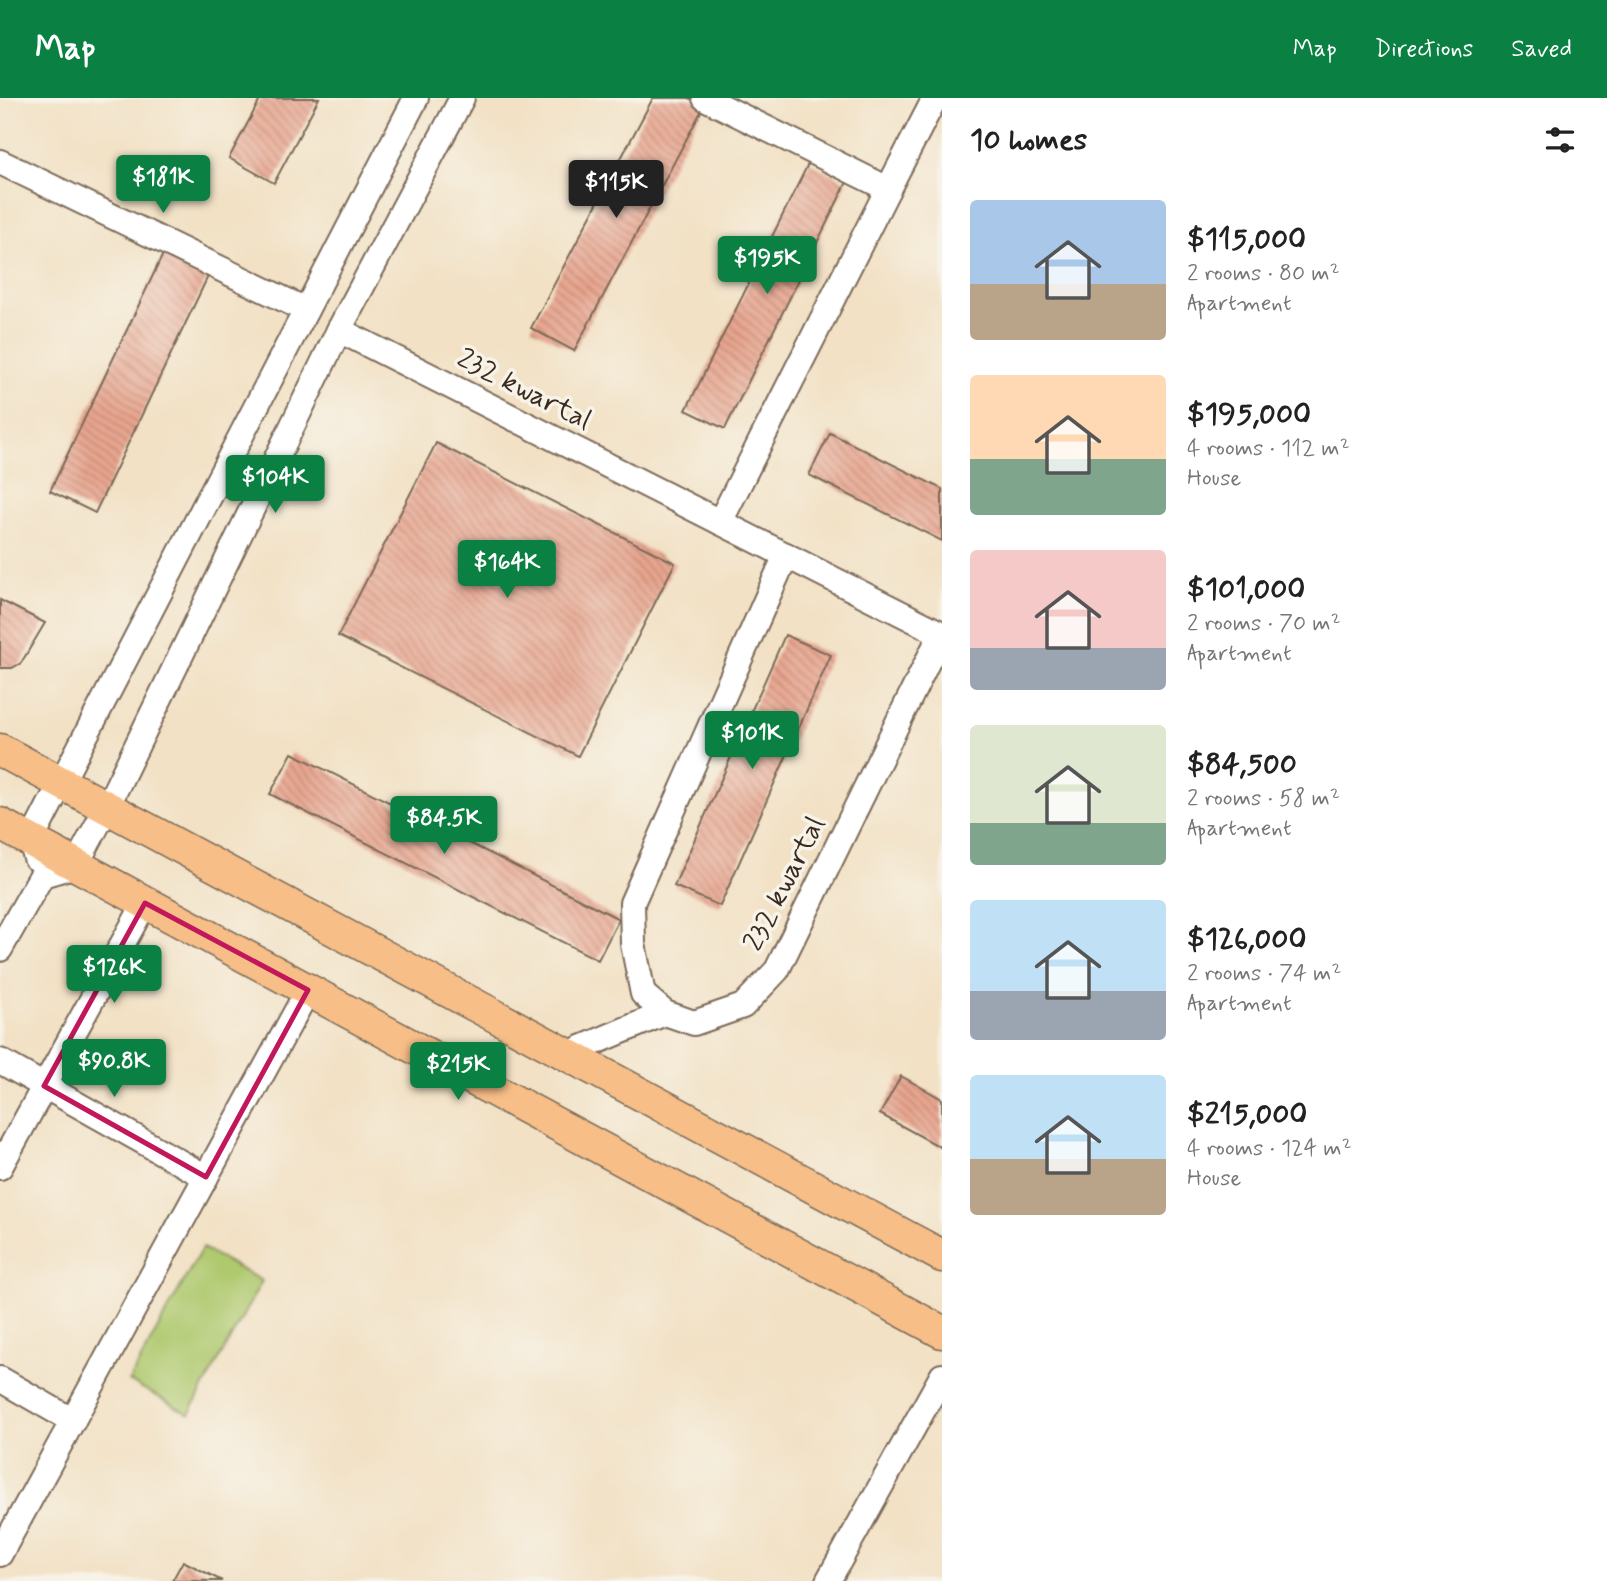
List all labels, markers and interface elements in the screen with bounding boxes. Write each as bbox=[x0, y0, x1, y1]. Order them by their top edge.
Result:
text: Map bbox=[35, 27, 95, 71]
text: Map bbox=[1293, 34, 1337, 65]
text: Directions bbox=[1375, 34, 1473, 65]
text: Saved bbox=[1511, 34, 1572, 65]
text: 10 homes bbox=[970, 121, 1087, 160]
icon: filters bbox=[1541, 121, 1579, 159]
pin: $181K bbox=[114, 156, 212, 215]
pin: $115K bbox=[567, 160, 665, 220]
text: $181K bbox=[132, 163, 194, 193]
text: $115K bbox=[585, 168, 647, 198]
text: $115,000 bbox=[1187, 220, 1306, 259]
icon: home bbox=[1026, 228, 1110, 312]
pin: $195K bbox=[718, 236, 816, 296]
text: $195K bbox=[734, 244, 800, 274]
text: 2 rooms · 80 m² bbox=[1187, 259, 1340, 289]
text: Apartment bbox=[1187, 289, 1292, 319]
street label: 232 kwartal bbox=[451, 340, 597, 440]
text: $195,000 bbox=[1187, 395, 1311, 434]
icon: home bbox=[1026, 403, 1110, 487]
text: 4 rooms · 112 m² bbox=[1187, 434, 1350, 464]
pin: $104K bbox=[226, 456, 324, 515]
text: $104K bbox=[242, 463, 308, 493]
text: House bbox=[1187, 464, 1241, 494]
pin: $164K bbox=[458, 540, 556, 600]
text: $164K bbox=[474, 548, 540, 578]
text: $101,000 bbox=[1187, 570, 1305, 609]
icon: home bbox=[1026, 578, 1110, 662]
text: 2 rooms · 70 m² bbox=[1187, 609, 1341, 639]
text: Apartment bbox=[1187, 639, 1292, 669]
pin: $101K bbox=[703, 712, 801, 771]
text: $101K bbox=[721, 719, 783, 749]
text: $84,500 bbox=[1187, 745, 1297, 784]
icon: home bbox=[1026, 753, 1110, 837]
text: 2 rooms · 58 m² bbox=[1187, 784, 1340, 814]
pin: $84.5K bbox=[387, 796, 501, 856]
text: $84.5K bbox=[406, 804, 482, 834]
street label: 232 kwartal bbox=[735, 811, 835, 957]
text: Apartment bbox=[1187, 814, 1292, 844]
text: $126,000 bbox=[1187, 920, 1307, 959]
icon: home bbox=[1026, 928, 1110, 1012]
pin: $126K bbox=[65, 946, 163, 1005]
text: $126K bbox=[82, 953, 146, 983]
text: 2 rooms · 74 m² bbox=[1187, 959, 1342, 989]
text: Apartment bbox=[1187, 989, 1292, 1019]
pin: $90.8K bbox=[57, 1040, 171, 1099]
pin: $215K bbox=[409, 1042, 507, 1102]
text: $90.8K bbox=[78, 1047, 150, 1077]
text: $215K bbox=[426, 1050, 490, 1080]
text: $215,000 bbox=[1187, 1095, 1307, 1134]
icon: home bbox=[1026, 1103, 1110, 1187]
text: 4 rooms · 124 m² bbox=[1187, 1134, 1352, 1164]
text: House bbox=[1187, 1164, 1241, 1194]

